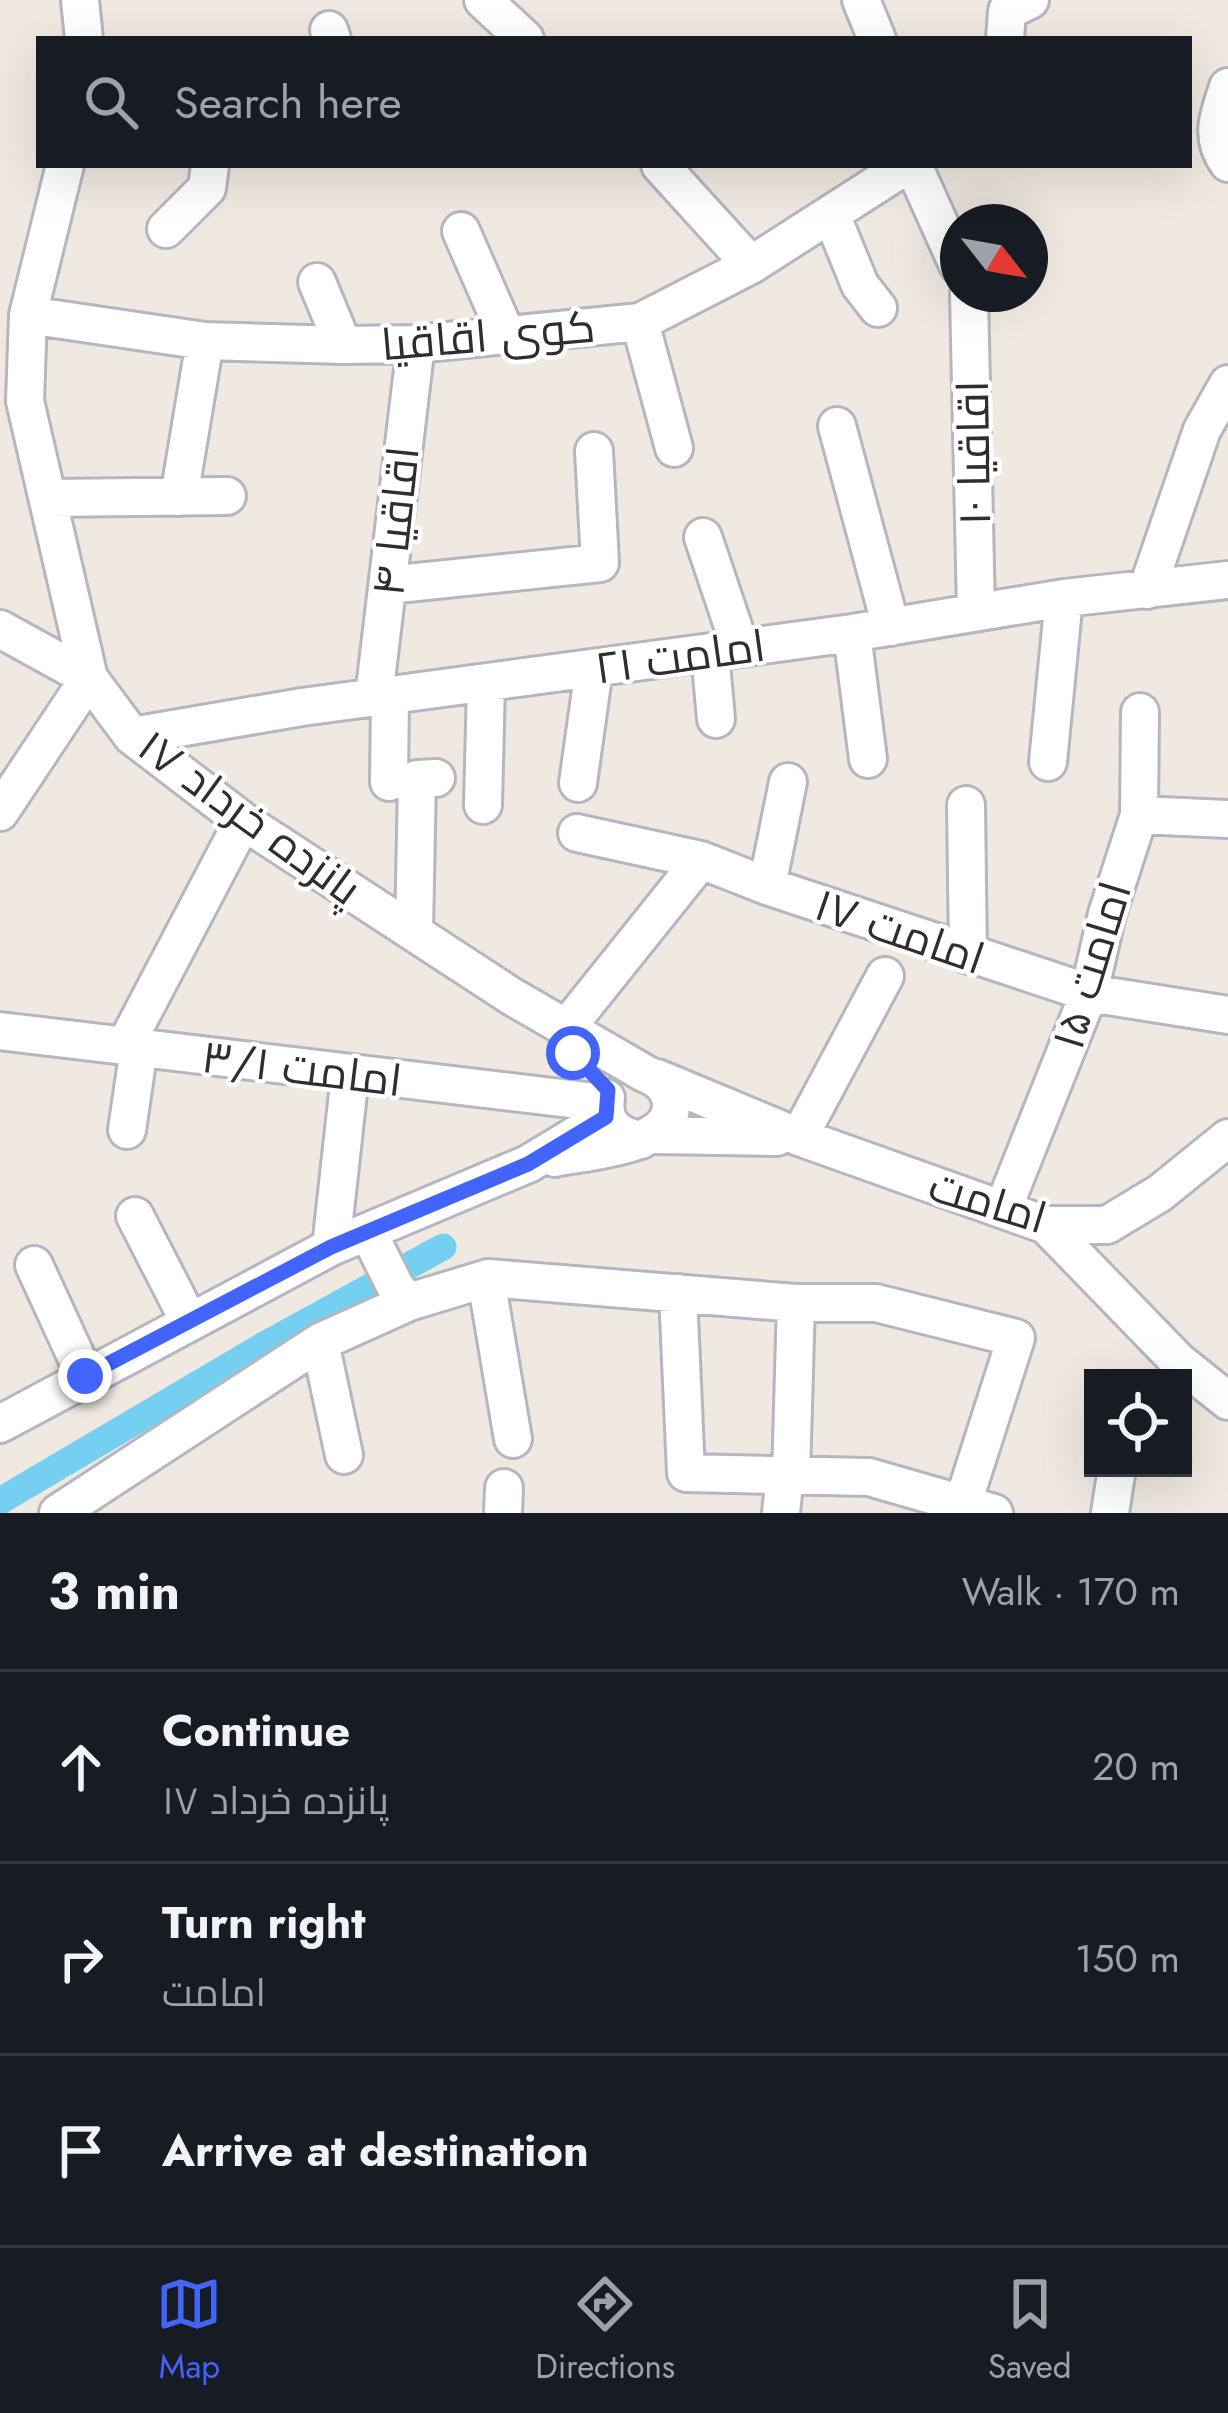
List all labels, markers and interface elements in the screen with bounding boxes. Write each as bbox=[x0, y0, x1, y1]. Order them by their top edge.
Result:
search box bbox=[36, 36, 1192, 168]
icon: search bbox=[78, 69, 144, 135]
text: Search here bbox=[174, 70, 402, 135]
north arrow bbox=[940, 204, 1048, 312]
street label: کوی اقاقیا bbox=[378, 294, 598, 377]
street label: اقاقیا ۱۰ bbox=[940, 380, 1007, 526]
street label: اقاقیا ۴ bbox=[355, 443, 436, 599]
street label: امامت ۲۱ bbox=[591, 612, 769, 701]
street label: پانزده خرداد ۱۷ bbox=[125, 714, 375, 921]
street label: امامت ۱۷ bbox=[806, 872, 993, 991]
street label: امامت ۱۵ bbox=[1035, 873, 1148, 1057]
street label: امامت ۳/۱ bbox=[198, 1024, 406, 1113]
route start bbox=[546, 1026, 600, 1080]
street label: امامت bbox=[921, 1153, 1055, 1250]
route end bbox=[58, 1349, 112, 1403]
map controls bbox=[1084, 1369, 1192, 1477]
button: locate bbox=[1084, 1369, 1192, 1477]
text: 3 min bbox=[48, 1554, 180, 1628]
text: Walk · 170 m bbox=[962, 1563, 1180, 1620]
text: Continue bbox=[162, 1698, 350, 1763]
icon: ahead bbox=[48, 1734, 114, 1800]
text: 20 m bbox=[1092, 1738, 1180, 1795]
text: پانزده خرداد ۱۷ bbox=[162, 1772, 389, 1829]
text: Turn right bbox=[162, 1890, 366, 1955]
icon: right bbox=[48, 1926, 114, 1992]
text: 150 m bbox=[1075, 1930, 1180, 1987]
text: امامت bbox=[162, 1964, 266, 2021]
icon: arrive bbox=[48, 2118, 114, 2184]
text: Arrive at destination bbox=[162, 2118, 589, 2183]
tab: Map bbox=[156, 2271, 222, 2390]
tab: Directions bbox=[535, 2271, 675, 2390]
tab: Saved bbox=[988, 2271, 1072, 2390]

